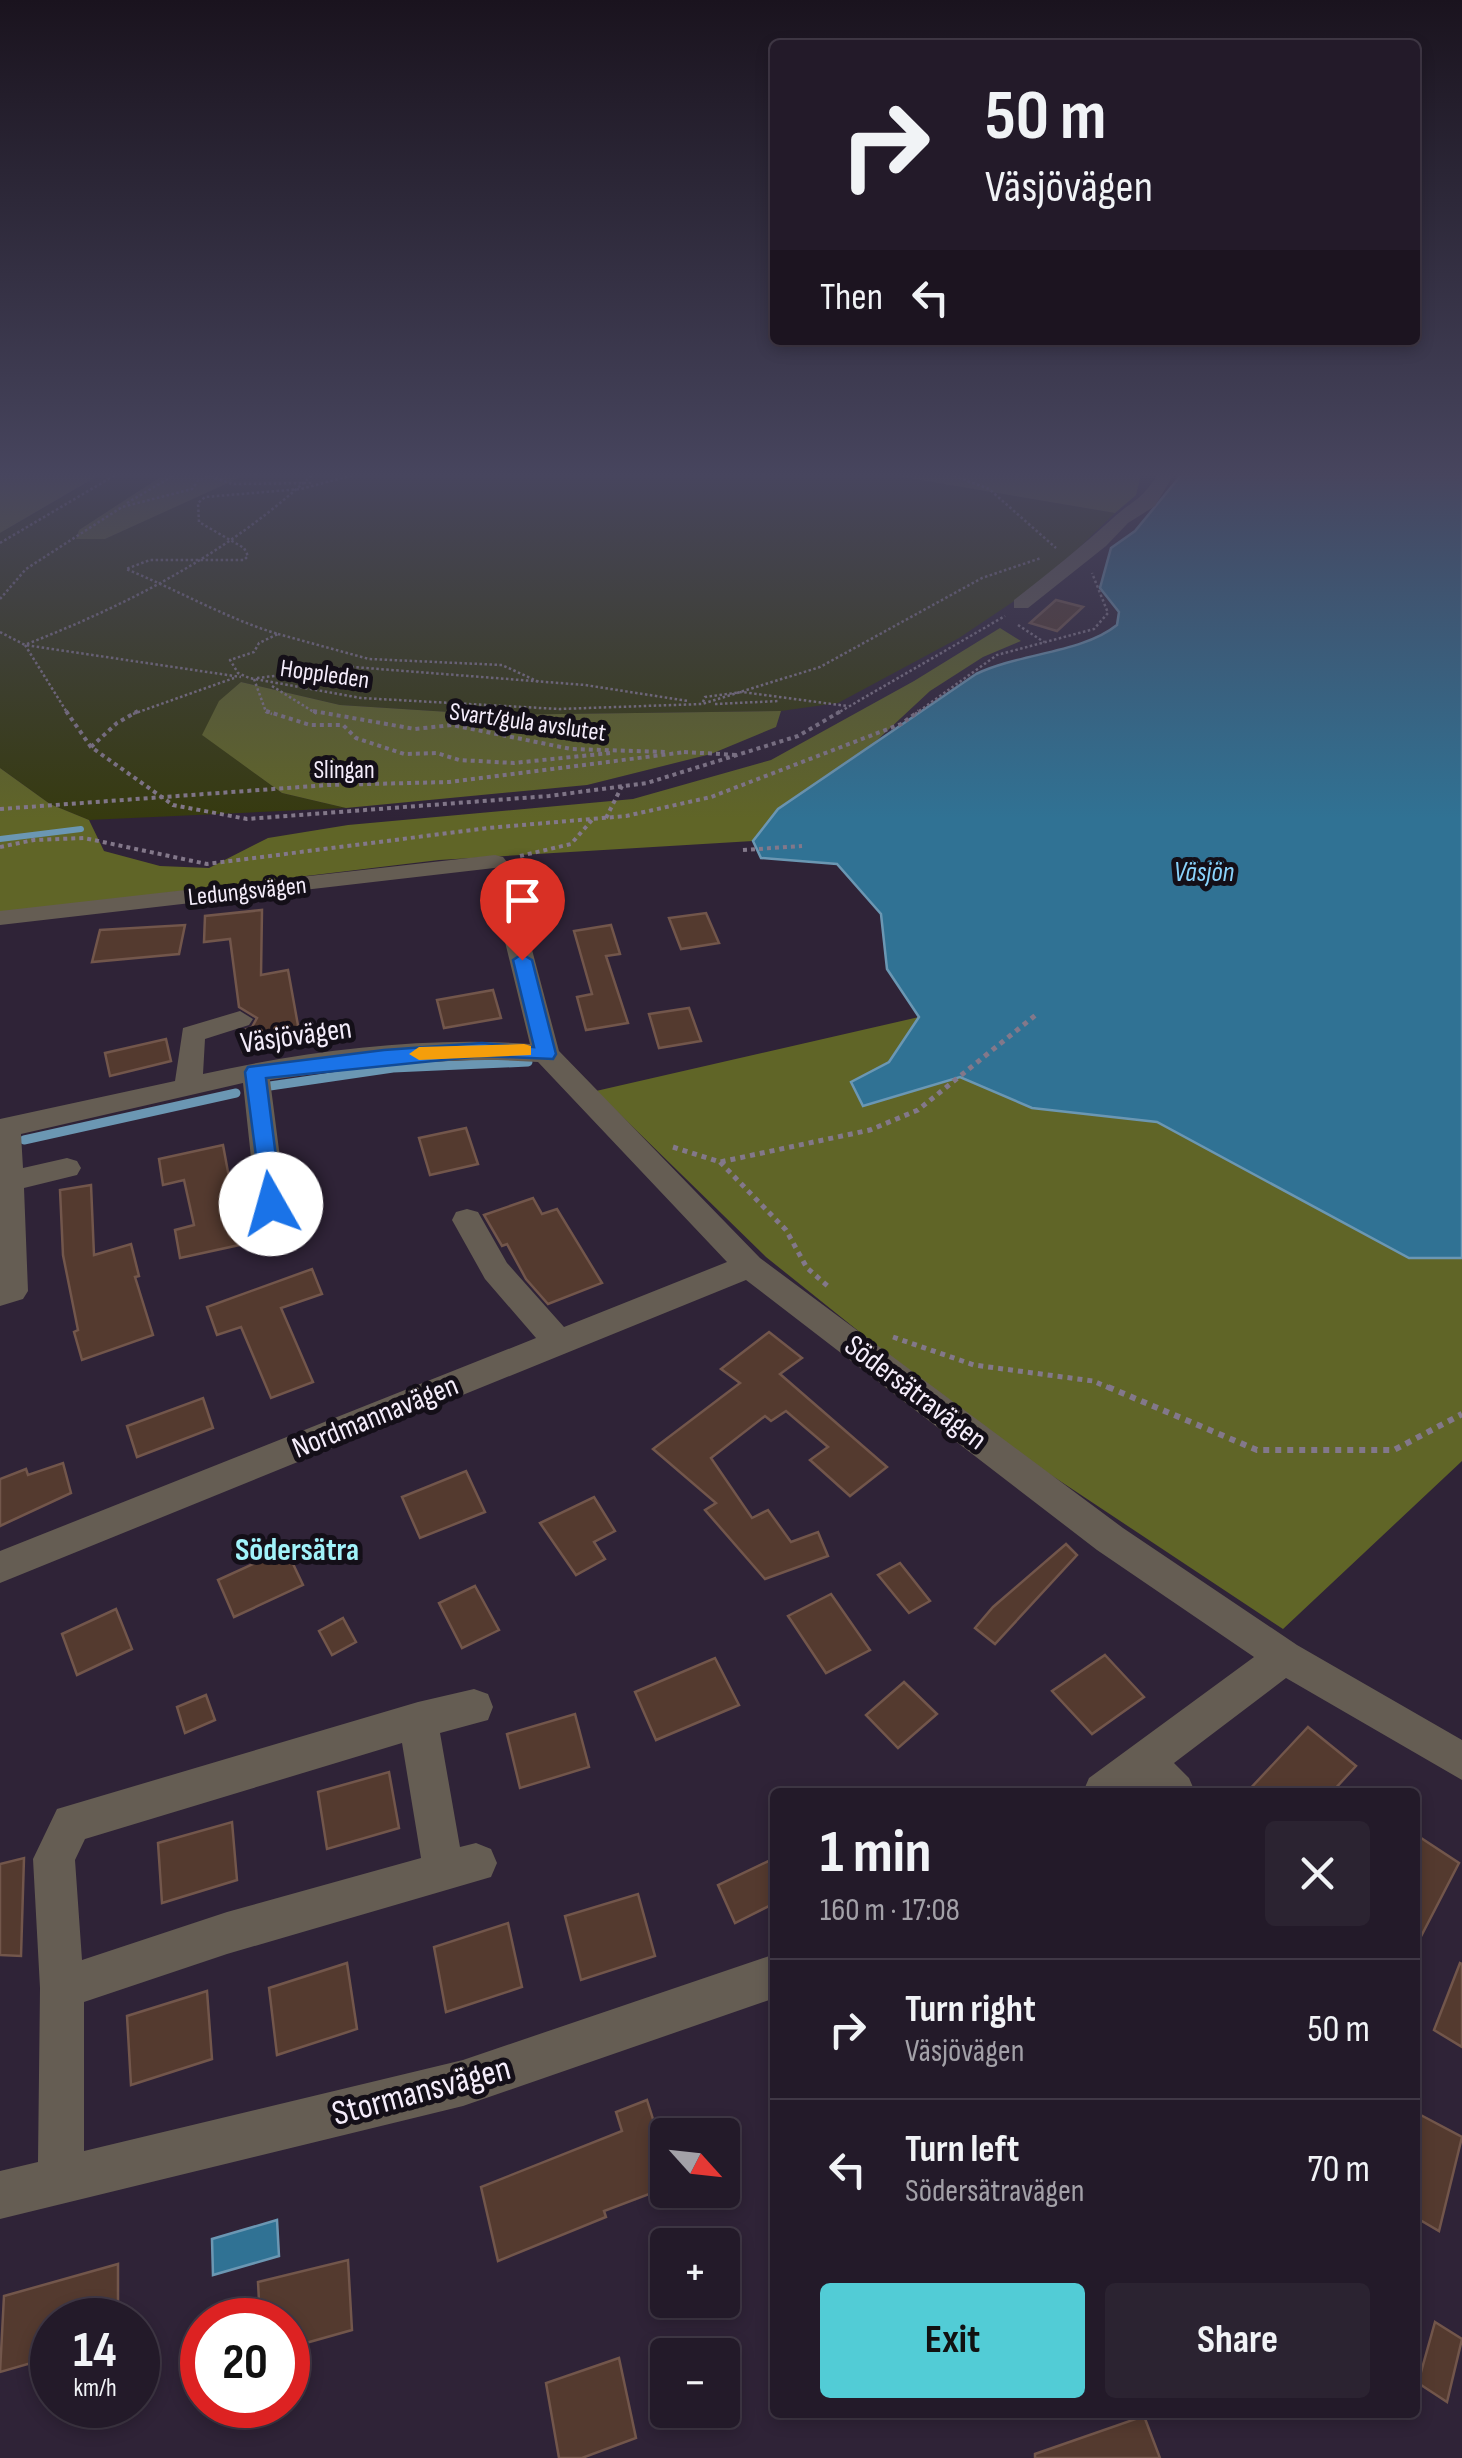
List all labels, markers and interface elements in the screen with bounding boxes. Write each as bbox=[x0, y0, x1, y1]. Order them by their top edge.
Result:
text: 50 m bbox=[985, 75, 1106, 159]
icon: right bbox=[820, 80, 950, 210]
text: Väsjövägen bbox=[985, 160, 1153, 215]
icon: left bbox=[903, 270, 958, 325]
text: Then bbox=[820, 275, 883, 320]
street label: Hoppleden bbox=[278, 653, 371, 696]
street label: Svart/gula avslutet bbox=[447, 696, 608, 749]
street label: Slingan bbox=[313, 755, 375, 786]
water label: Väsjön bbox=[1174, 856, 1235, 889]
pin bbox=[480, 858, 565, 961]
street label: Ledungsvägen bbox=[186, 870, 308, 913]
icon: arrive bbox=[495, 873, 550, 928]
street label: Väsjövägen bbox=[238, 1010, 354, 1062]
position arrow bbox=[219, 1152, 323, 1256]
street label: Södersätravägen bbox=[837, 1328, 993, 1458]
street label: Nordmannavägen bbox=[287, 1367, 464, 1467]
district label: Södersätra bbox=[235, 1531, 359, 1570]
text: 1 min bbox=[820, 1817, 932, 1889]
button: close bbox=[1265, 1821, 1370, 1926]
text: 160 m · 17:08 bbox=[820, 1891, 960, 1930]
text: Turn right bbox=[905, 1987, 1036, 2032]
icon: right bbox=[820, 2002, 875, 2057]
text: 50 m bbox=[1307, 2007, 1370, 2052]
text: Väsjövägen bbox=[905, 2032, 1024, 2071]
street label: Stormansvägen bbox=[328, 2047, 515, 2136]
north arrow bbox=[650, 2118, 740, 2208]
map controls bbox=[650, 2118, 740, 2428]
text: Turn left bbox=[905, 2127, 1019, 2172]
icon: left bbox=[820, 2142, 875, 2197]
text: 70 m bbox=[1308, 2147, 1370, 2192]
text: Södersätravägen bbox=[905, 2172, 1085, 2211]
button: + bbox=[650, 2228, 740, 2318]
button: Exit bbox=[820, 2283, 1085, 2398]
button: Share bbox=[1105, 2283, 1370, 2398]
speed limit sign: 20 bbox=[180, 2298, 310, 2428]
text: 14 bbox=[73, 2321, 117, 2381]
button: − bbox=[650, 2338, 740, 2428]
text: km/h bbox=[73, 2373, 117, 2404]

